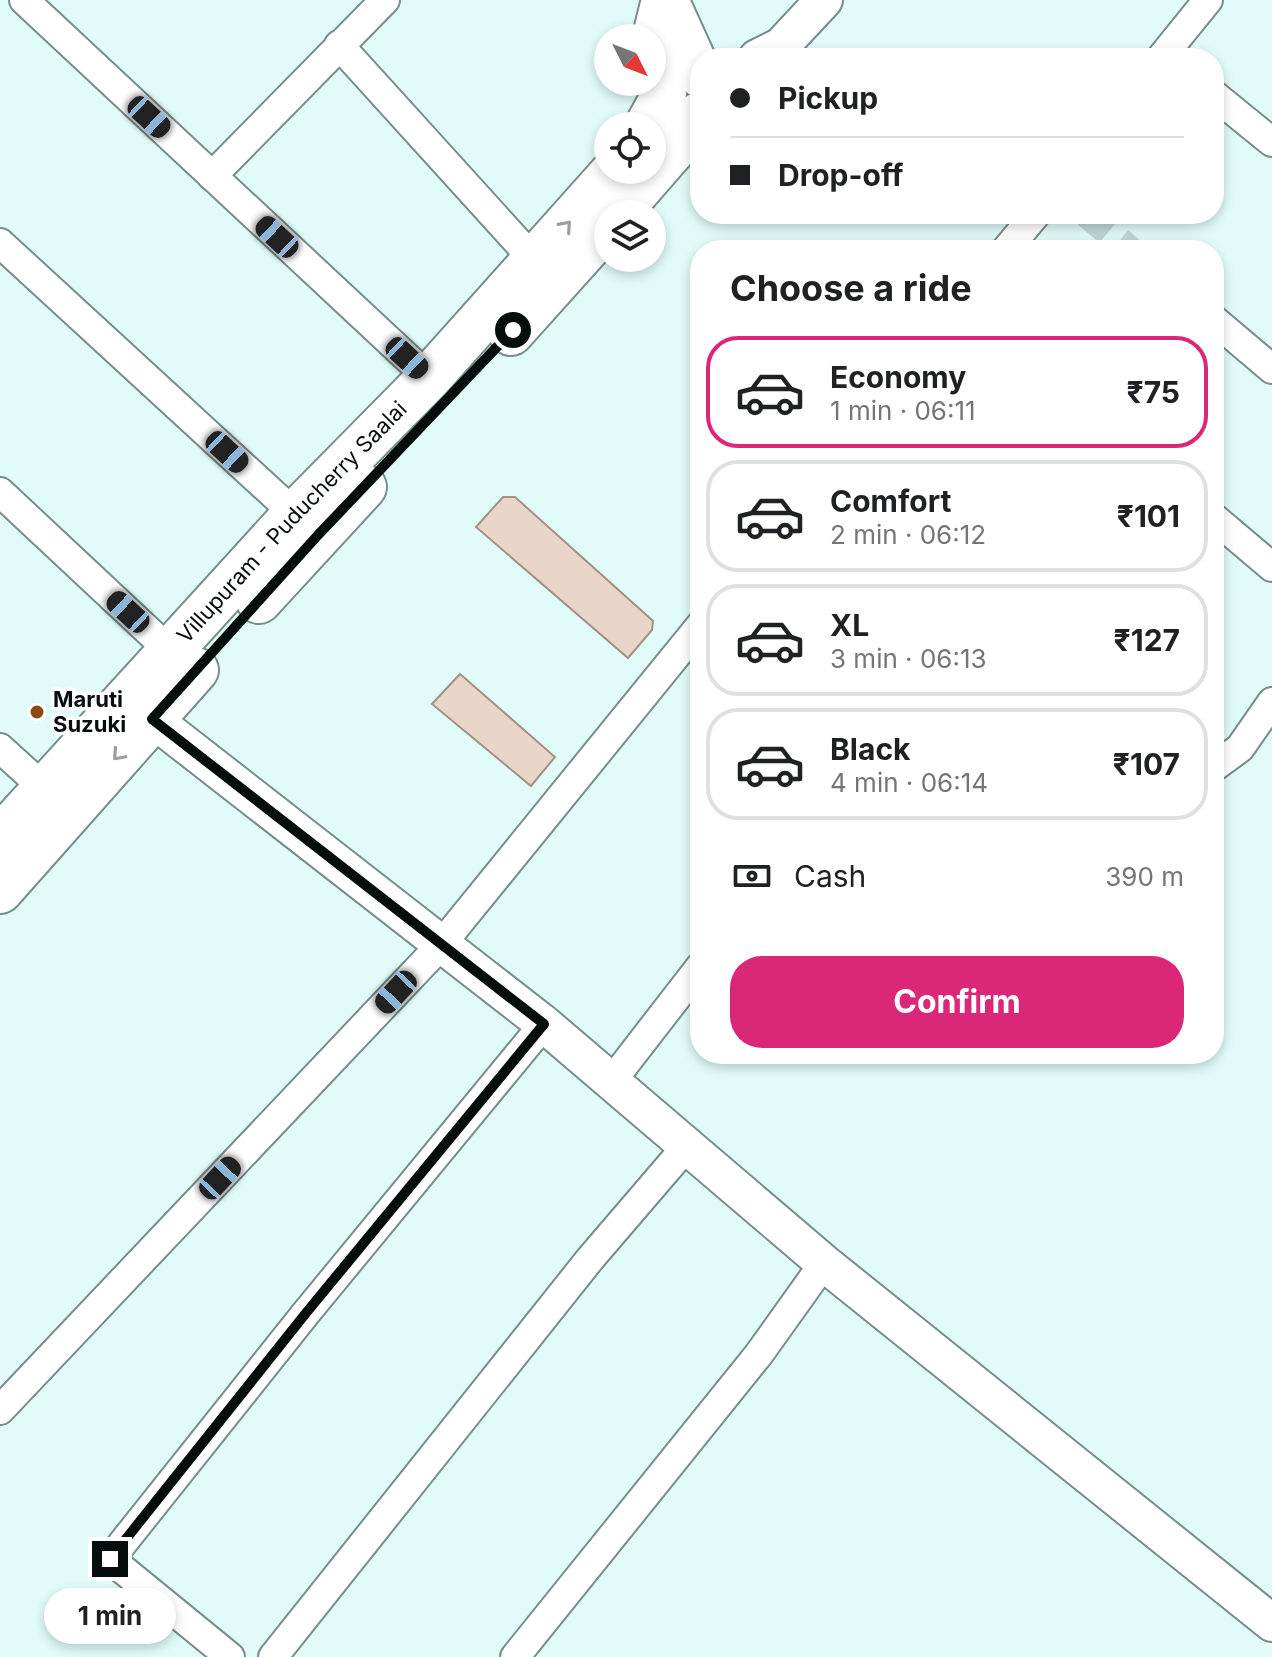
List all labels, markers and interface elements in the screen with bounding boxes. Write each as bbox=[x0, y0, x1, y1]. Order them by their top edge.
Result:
north arrow bbox=[594, 24, 666, 96]
map controls bbox=[594, 24, 666, 272]
text: Pickup bbox=[778, 80, 878, 116]
car bbox=[123, 92, 175, 142]
button: locate bbox=[594, 112, 666, 184]
text: Drop-off bbox=[778, 157, 904, 193]
button: layers bbox=[594, 200, 666, 272]
car bbox=[251, 212, 303, 262]
one-way arrow bbox=[556, 220, 571, 235]
text: Choose a ride bbox=[730, 266, 972, 310]
route start bbox=[495, 312, 531, 348]
car bbox=[381, 333, 433, 383]
icon: car bbox=[734, 356, 806, 428]
text: Economy bbox=[830, 359, 966, 395]
text: ₹75 bbox=[1127, 374, 1180, 410]
text: 1 min · 06:11 bbox=[830, 395, 976, 426]
street label: Villupuram - Puducherry Saalai bbox=[171, 396, 412, 648]
car bbox=[201, 427, 253, 477]
icon: car bbox=[734, 480, 806, 552]
text: Comfort bbox=[830, 483, 951, 519]
text: ₹101 bbox=[1117, 498, 1180, 534]
text: 2 min · 06:12 bbox=[830, 519, 986, 550]
car bbox=[102, 587, 154, 637]
icon: car bbox=[734, 604, 806, 676]
text: XL bbox=[830, 607, 869, 643]
text: ₹127 bbox=[1114, 622, 1180, 658]
text: 3 min · 06:13 bbox=[830, 643, 987, 674]
place label: Maruti Suzuki bbox=[53, 686, 126, 737]
marker: Maruti Suzuki bbox=[28, 703, 46, 721]
icon: car bbox=[734, 728, 806, 800]
text: Black bbox=[830, 731, 910, 767]
one-way arrow bbox=[113, 746, 128, 760]
text: ₹107 bbox=[1113, 746, 1180, 782]
text: 4 min · 06:14 bbox=[830, 767, 988, 798]
icon: cash bbox=[730, 854, 774, 898]
text: Cash bbox=[794, 858, 866, 894]
text: 390 m bbox=[1105, 861, 1184, 892]
button: Confirm bbox=[730, 956, 1184, 1048]
car bbox=[371, 966, 421, 1018]
car bbox=[195, 1152, 245, 1204]
route end bbox=[92, 1541, 128, 1577]
callout: 1 min bbox=[44, 1587, 176, 1643]
text: 1 min bbox=[78, 1600, 142, 1631]

